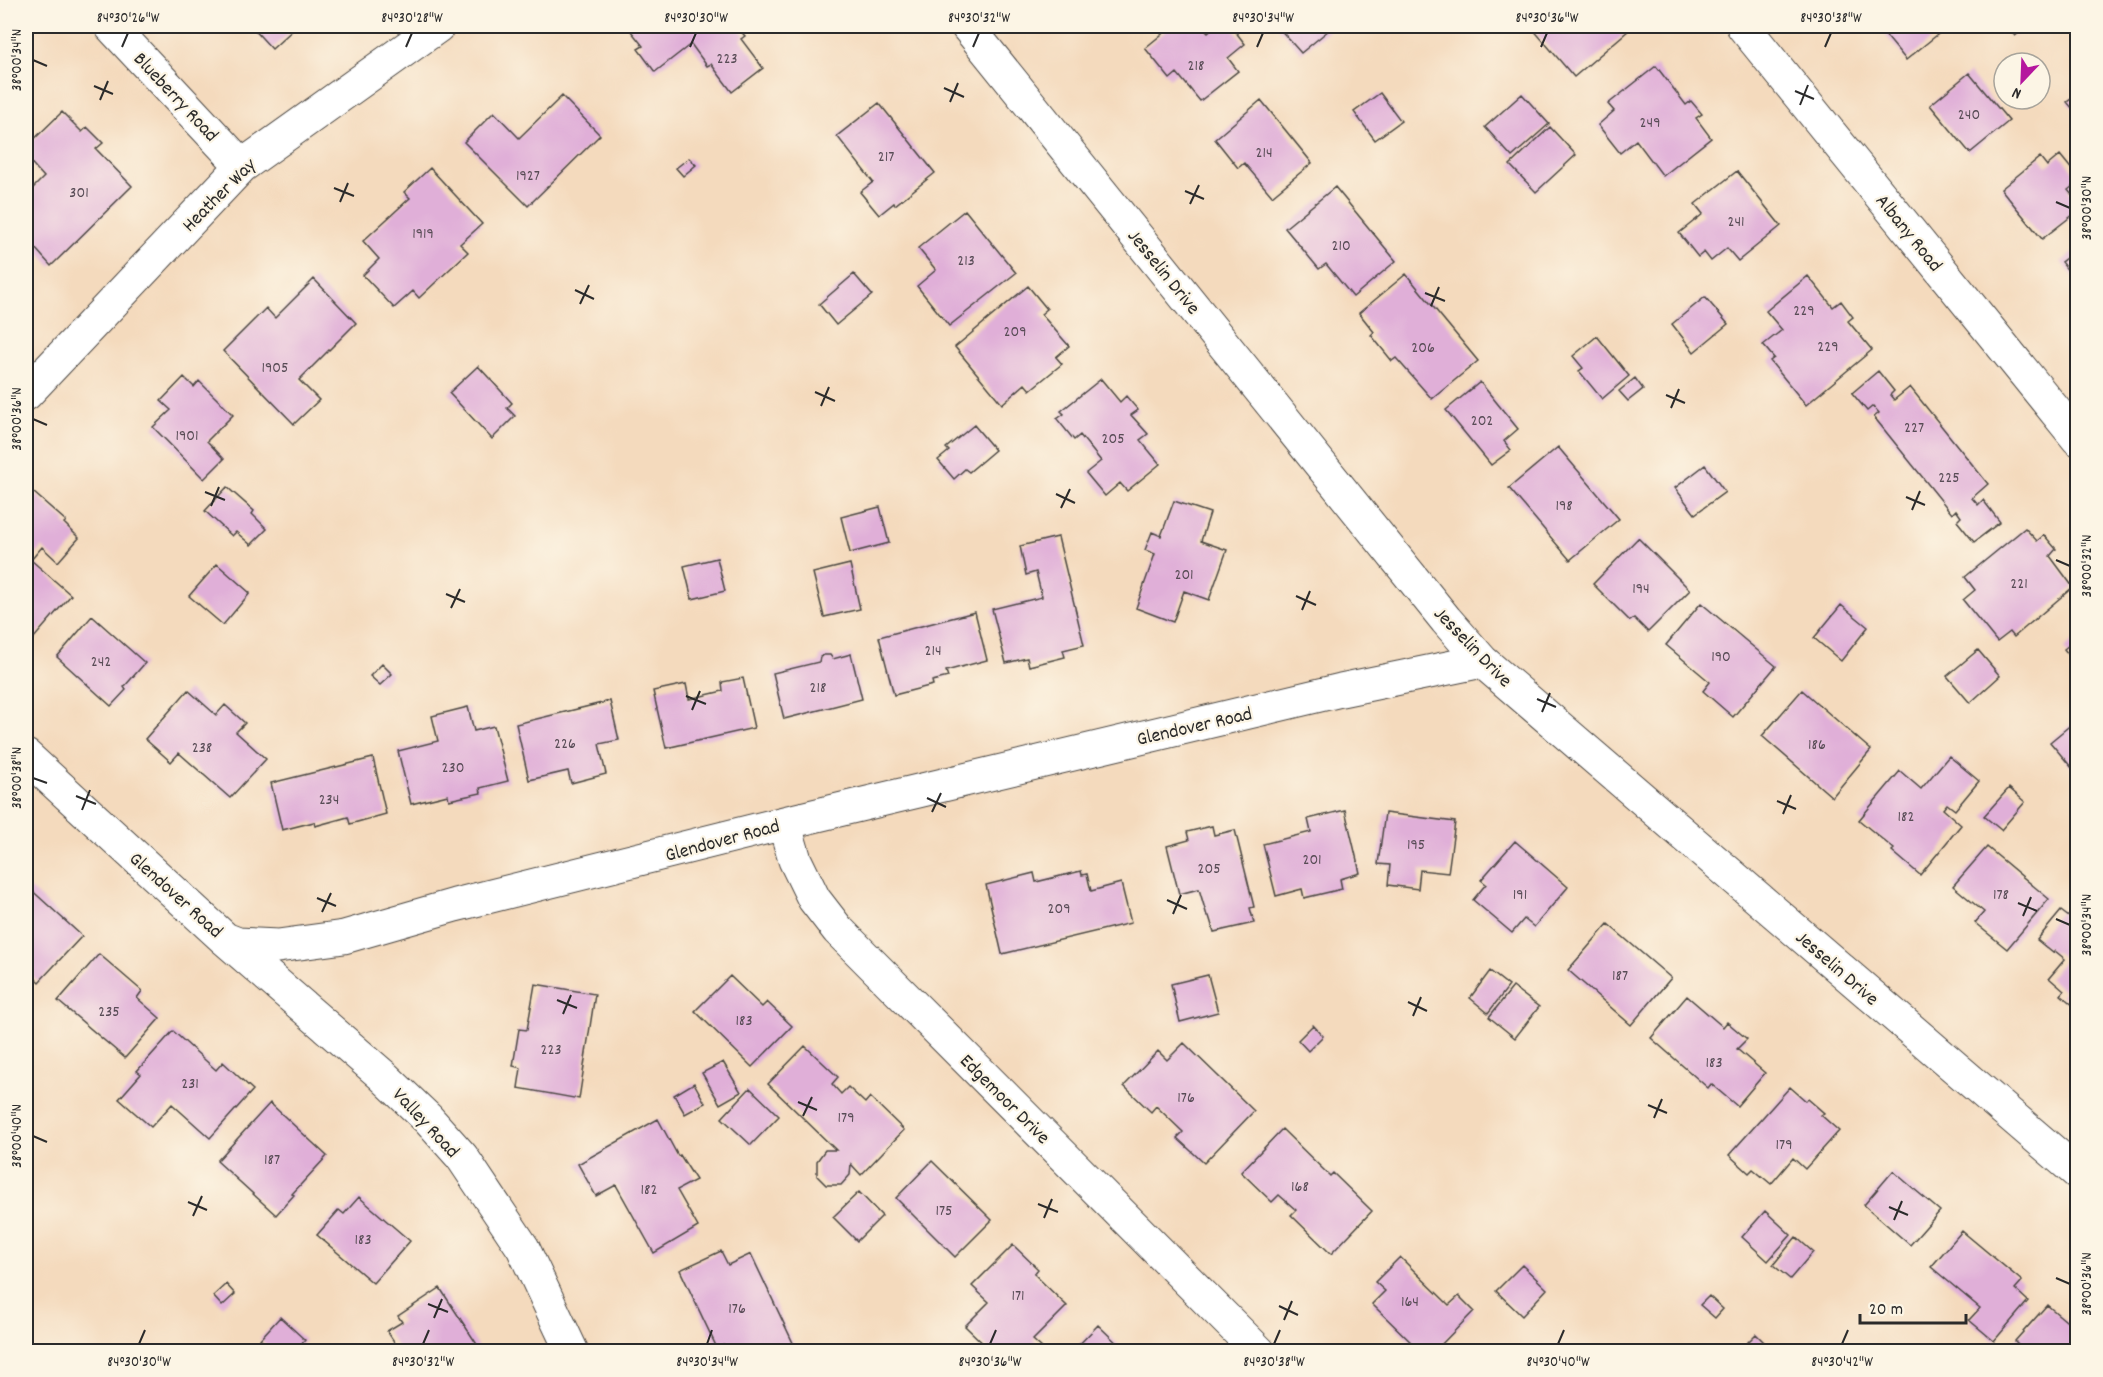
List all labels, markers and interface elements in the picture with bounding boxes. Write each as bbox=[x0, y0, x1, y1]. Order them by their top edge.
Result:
text: 84°30'26"W bbox=[97, 8, 160, 30]
text: 84°30'28"W bbox=[381, 8, 443, 30]
text: 84°30'30"W bbox=[664, 8, 728, 30]
text: 84°30'32"W bbox=[948, 8, 1010, 30]
text: 84°30'34"W bbox=[1232, 8, 1294, 30]
text: 84°30'36"W bbox=[1516, 8, 1579, 30]
text: 84°30'38"W bbox=[1800, 8, 1862, 30]
text: 38°00'34"N bbox=[7, 29, 29, 91]
street label: Blueberry Road bbox=[126, 47, 224, 149]
house number: 223 bbox=[716, 48, 738, 71]
north arrow bbox=[1992, 51, 2052, 111]
house number: 218 bbox=[1188, 55, 1204, 78]
text: N bbox=[2009, 80, 2025, 105]
house number: 240 bbox=[1958, 104, 1980, 127]
house number: 249 bbox=[1640, 112, 1660, 135]
house number: 214 bbox=[1255, 142, 1273, 165]
house number: 217 bbox=[878, 146, 894, 169]
street label: Heather Way bbox=[177, 152, 264, 240]
house number: 1927 bbox=[516, 165, 540, 188]
text: 38°00'30"N bbox=[2077, 176, 2099, 240]
house number: 301 bbox=[69, 182, 89, 205]
street label: Albany Road bbox=[1868, 189, 1948, 279]
house number: 241 bbox=[1727, 211, 1745, 234]
house number: 1919 bbox=[412, 223, 434, 246]
street label: Jesselin Drive bbox=[1120, 224, 1206, 322]
house number: 210 bbox=[1331, 235, 1351, 258]
house number: 213 bbox=[957, 250, 975, 273]
house number: 229 bbox=[1793, 300, 1815, 323]
house number: 209 bbox=[1003, 321, 1027, 344]
house number: 229 bbox=[1817, 336, 1839, 359]
house number: 206 bbox=[1411, 337, 1435, 360]
house number: 1905 bbox=[262, 357, 288, 380]
text: 38°00'36"N bbox=[7, 387, 29, 451]
house number: 202 bbox=[1471, 410, 1493, 433]
house number: 227 bbox=[1904, 417, 1924, 440]
house number: 1901 bbox=[175, 425, 199, 448]
house number: 205 bbox=[1101, 428, 1125, 451]
house number: 225 bbox=[1938, 467, 1960, 490]
house number: 198 bbox=[1555, 495, 1573, 518]
text: 38°00'32"N bbox=[2077, 535, 2099, 597]
house number: 201 bbox=[1174, 564, 1194, 587]
house number: 221 bbox=[2010, 573, 2028, 596]
house number: 194 bbox=[1632, 578, 1650, 601]
street label: Jesselin Drive bbox=[1426, 601, 1518, 695]
house number: 214 bbox=[924, 640, 942, 663]
house number: 190 bbox=[1711, 646, 1731, 669]
house number: 242 bbox=[91, 651, 111, 674]
house number: 218 bbox=[810, 677, 826, 700]
street label: Glendover Road bbox=[1134, 701, 1255, 755]
house number: 226 bbox=[554, 733, 576, 756]
house number: 186 bbox=[1808, 734, 1826, 757]
house number: 238 bbox=[192, 737, 212, 760]
text: 38°00'38"N bbox=[7, 747, 29, 809]
house number: 230 bbox=[442, 757, 464, 780]
house number: 234 bbox=[319, 789, 339, 812]
house number: 182 bbox=[1898, 806, 1914, 829]
street label: Glendover Road bbox=[662, 813, 783, 871]
house number: 195 bbox=[1407, 834, 1425, 857]
street label: Glendover Road bbox=[122, 846, 228, 946]
house number: 201 bbox=[1302, 849, 1322, 872]
house number: 205 bbox=[1197, 858, 1221, 881]
house number: 191 bbox=[1513, 884, 1527, 907]
house number: 178 bbox=[1993, 884, 2009, 907]
text: 38°00'34"N bbox=[2077, 894, 2099, 956]
house number: 209 bbox=[1047, 898, 1071, 921]
street label: Jesselin Drive bbox=[1788, 925, 1884, 1014]
house number: 187 bbox=[1612, 965, 1628, 988]
house number: 235 bbox=[98, 1001, 120, 1024]
house number: 183 bbox=[735, 1010, 753, 1033]
house number: 223 bbox=[540, 1039, 562, 1062]
street label: Edgemoor Drive bbox=[952, 1048, 1056, 1152]
house number: 183 bbox=[1705, 1052, 1723, 1075]
house number: 231 bbox=[181, 1073, 199, 1096]
street label: Valley Road bbox=[385, 1083, 465, 1166]
house number: 176 bbox=[1177, 1087, 1195, 1110]
text: 38°00'40"N bbox=[7, 1104, 29, 1168]
house number: 179 bbox=[838, 1107, 854, 1130]
house number: 179 bbox=[1776, 1134, 1792, 1157]
house number: 187 bbox=[264, 1149, 280, 1172]
house number: 168 bbox=[1291, 1176, 1309, 1199]
house number: 182 bbox=[641, 1179, 657, 1202]
house number: 175 bbox=[935, 1200, 953, 1223]
house number: 183 bbox=[354, 1229, 372, 1252]
text: 38°00'36"N bbox=[2077, 1252, 2099, 1316]
house number: 171 bbox=[1011, 1285, 1025, 1308]
scale bar bbox=[1860, 1287, 1966, 1325]
house number: 164 bbox=[1401, 1291, 1419, 1314]
house number: 176 bbox=[728, 1298, 746, 1321]
text: 20 m bbox=[1869, 1298, 1903, 1323]
text: 84°30'30"W bbox=[107, 1352, 171, 1374]
text: 84°30'32"W bbox=[392, 1352, 454, 1374]
text: 84°30'34"W bbox=[676, 1352, 738, 1374]
text: 84°30'36"W bbox=[959, 1352, 1022, 1374]
text: 84°30'38"W bbox=[1243, 1352, 1305, 1374]
text: 84°30'40"W bbox=[1526, 1352, 1590, 1374]
text: 84°30'42"W bbox=[1811, 1352, 1873, 1374]

